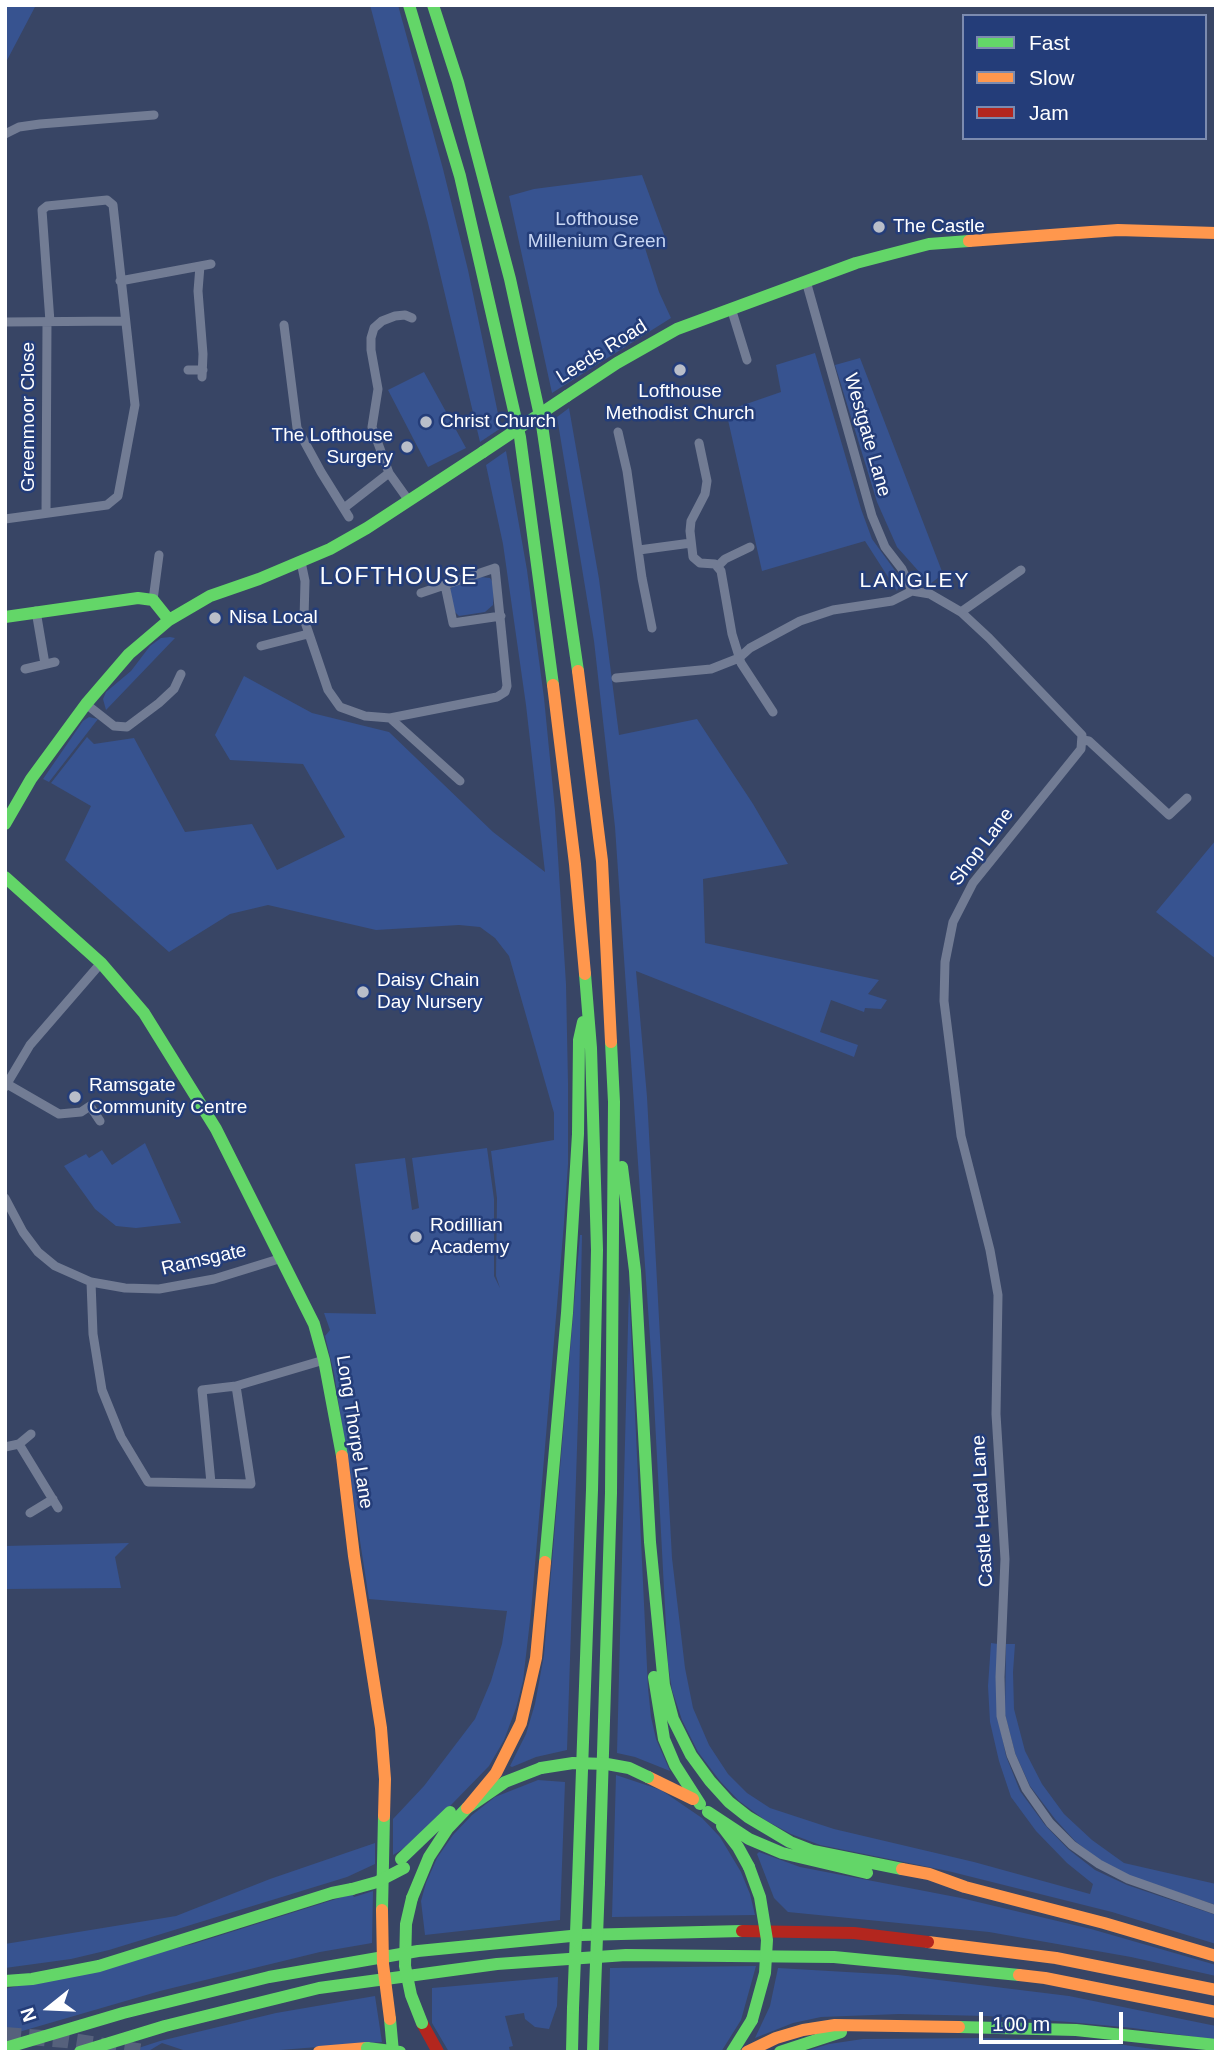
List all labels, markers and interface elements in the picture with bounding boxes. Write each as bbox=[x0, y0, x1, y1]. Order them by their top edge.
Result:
legend bbox=[962, 14, 1207, 140]
text: Fast bbox=[1029, 31, 1070, 54]
text: Slow bbox=[1029, 66, 1075, 89]
text: Jam bbox=[1029, 101, 1069, 124]
park label: Lofthouse Millenium Green bbox=[528, 209, 666, 253]
place label: The Castle bbox=[893, 216, 985, 238]
marker: The Castle bbox=[871, 219, 887, 235]
street label: Leeds Road bbox=[553, 315, 651, 389]
street label: Greenmoor Close bbox=[18, 342, 40, 492]
marker: Lofthouse Methodist Church bbox=[672, 362, 688, 378]
street label: Westgate Lane bbox=[838, 371, 896, 499]
place label: Lofthouse Methodist Church bbox=[606, 381, 754, 425]
place label: Christ Church bbox=[440, 411, 556, 433]
marker: Christ Church bbox=[418, 414, 434, 430]
place label: The Lofthouse Surgery bbox=[272, 425, 393, 469]
marker: The Lofthouse Surgery bbox=[399, 439, 415, 455]
district label: LOFTHOUSE bbox=[321, 564, 477, 592]
district label: LANGLEY bbox=[860, 568, 970, 594]
place label: Nisa Local bbox=[229, 607, 318, 629]
marker: Nisa Local bbox=[207, 610, 223, 626]
street label: Shop Lane bbox=[945, 803, 1019, 891]
place label: Daisy Chain Day Nursery bbox=[377, 970, 483, 1014]
marker: Daisy Chain Day Nursery bbox=[355, 984, 371, 1000]
place label: Ramsgate Community Centre bbox=[89, 1075, 247, 1119]
marker: Ramsgate Community Centre bbox=[67, 1089, 83, 1105]
place label: Rodillian Academy bbox=[430, 1215, 509, 1259]
marker: Rodillian Academy bbox=[408, 1229, 424, 1245]
street label: Ramsgate bbox=[159, 1239, 249, 1281]
street label: Long Thorpe Lane bbox=[331, 1354, 377, 1510]
street label: Castle Head Lane bbox=[968, 1434, 998, 1588]
north arrow bbox=[14, 1973, 84, 2043]
scale bar bbox=[983, 1997, 1126, 2041]
text: N bbox=[16, 2005, 41, 2024]
text: 100 m bbox=[992, 2012, 1050, 2035]

